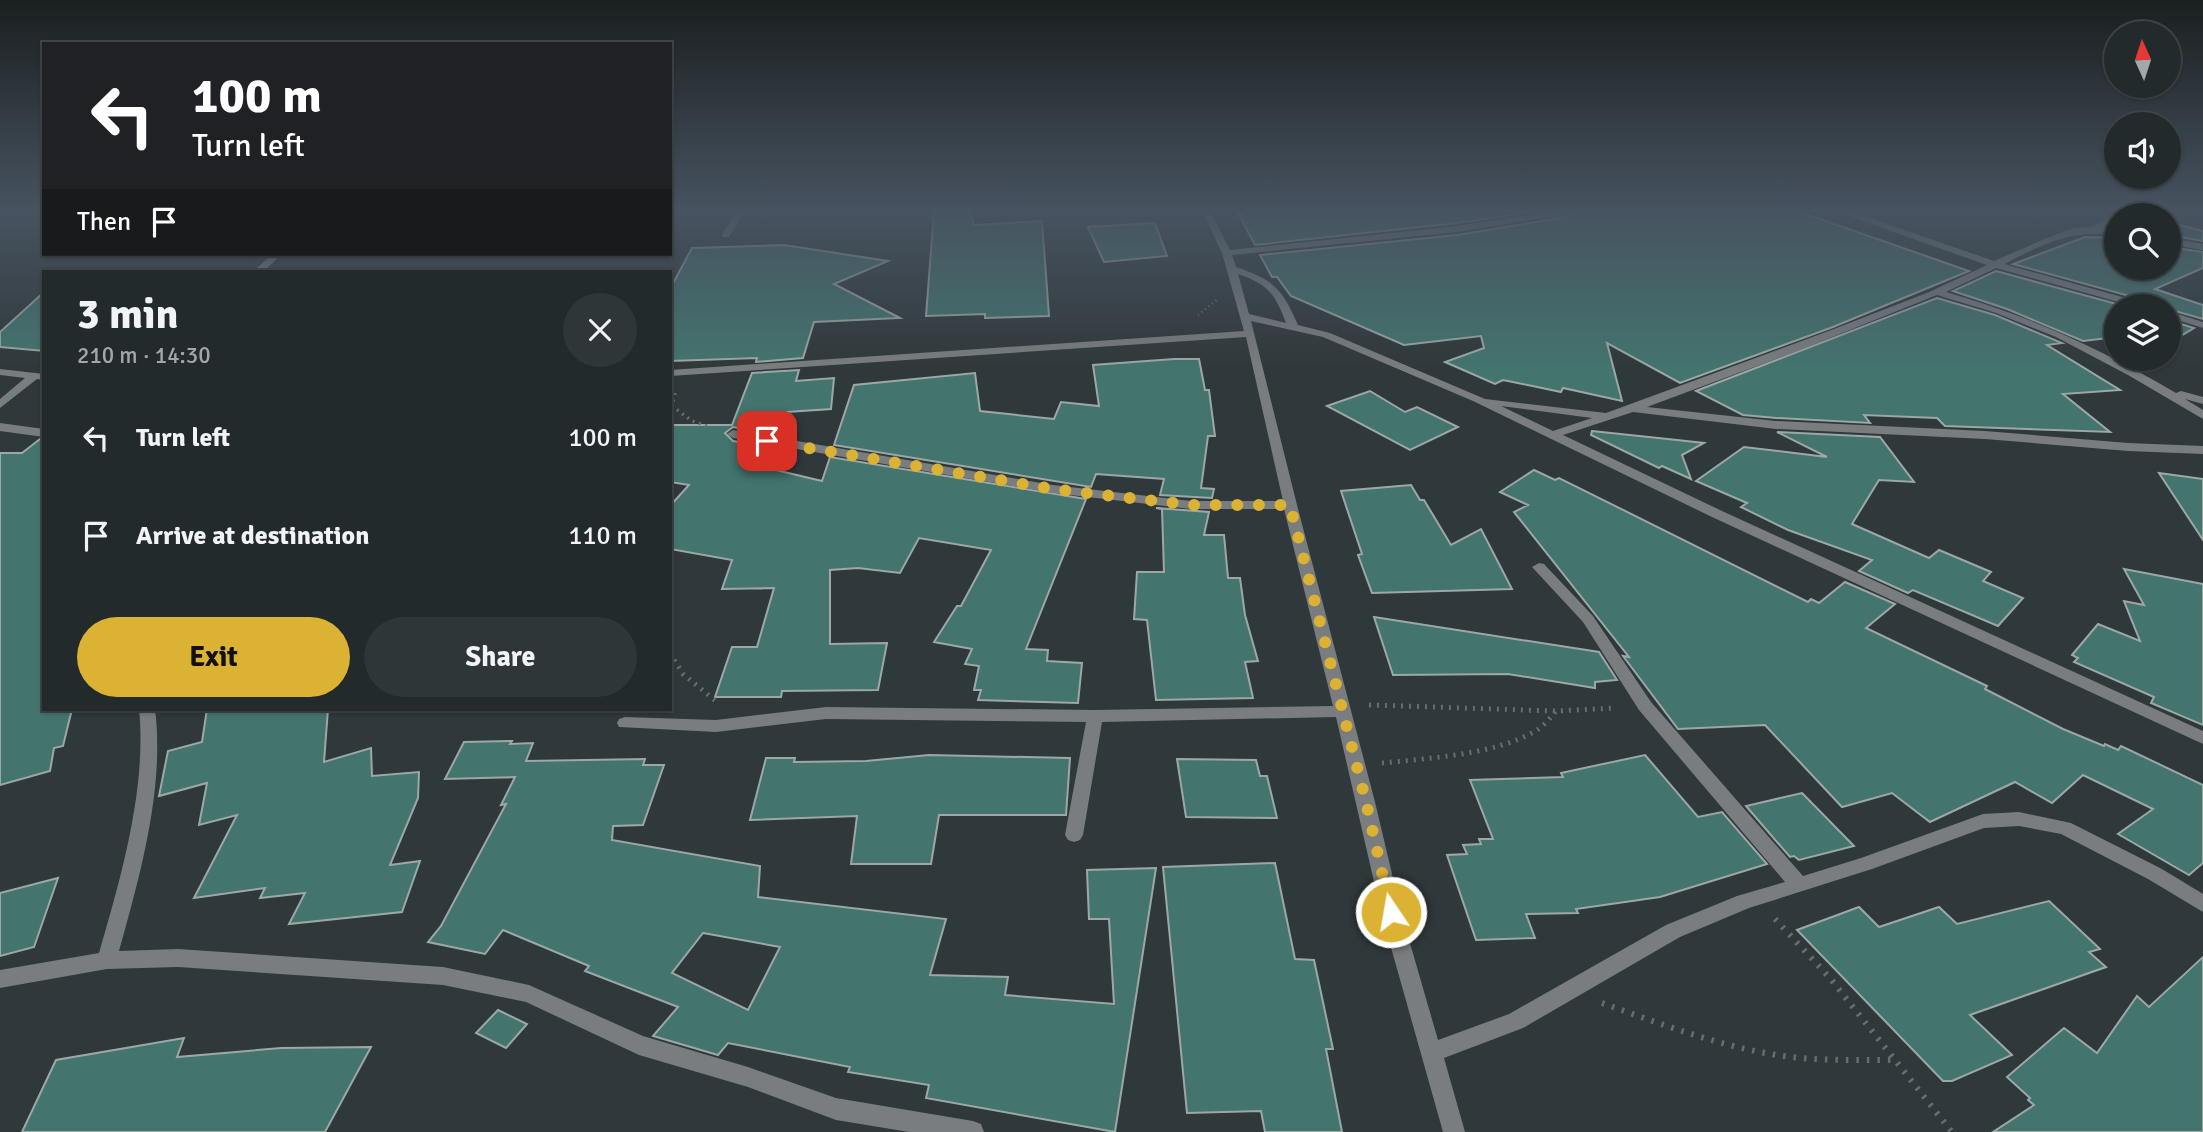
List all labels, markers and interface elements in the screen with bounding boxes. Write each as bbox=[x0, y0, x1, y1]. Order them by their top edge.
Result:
north arrow bbox=[2104, 21, 2180, 98]
map controls bbox=[2104, 21, 2181, 371]
text: 100 m bbox=[192, 66, 322, 126]
icon: left bbox=[77, 70, 168, 161]
button: sound bbox=[2104, 112, 2181, 189]
text: Turn left bbox=[192, 126, 305, 165]
icon: arrive bbox=[145, 203, 183, 241]
button: search bbox=[2104, 203, 2181, 280]
text: Then bbox=[77, 206, 131, 238]
text: 3 min bbox=[77, 289, 178, 340]
button: close bbox=[563, 293, 637, 367]
button: layers bbox=[2104, 294, 2181, 371]
text: 210 m · 14:30 bbox=[77, 341, 211, 370]
pin bbox=[737, 411, 797, 471]
icon: left bbox=[77, 419, 115, 457]
text: Turn left bbox=[136, 422, 230, 454]
text: 100 m bbox=[568, 422, 637, 454]
icon: arrive bbox=[748, 422, 786, 460]
icon: arrive bbox=[77, 517, 115, 555]
text: Arrive at destination bbox=[136, 520, 369, 552]
text: 110 m bbox=[568, 520, 637, 552]
button: Exit bbox=[77, 617, 350, 697]
button: Share bbox=[364, 617, 637, 697]
position arrow bbox=[1354, 875, 1428, 949]

